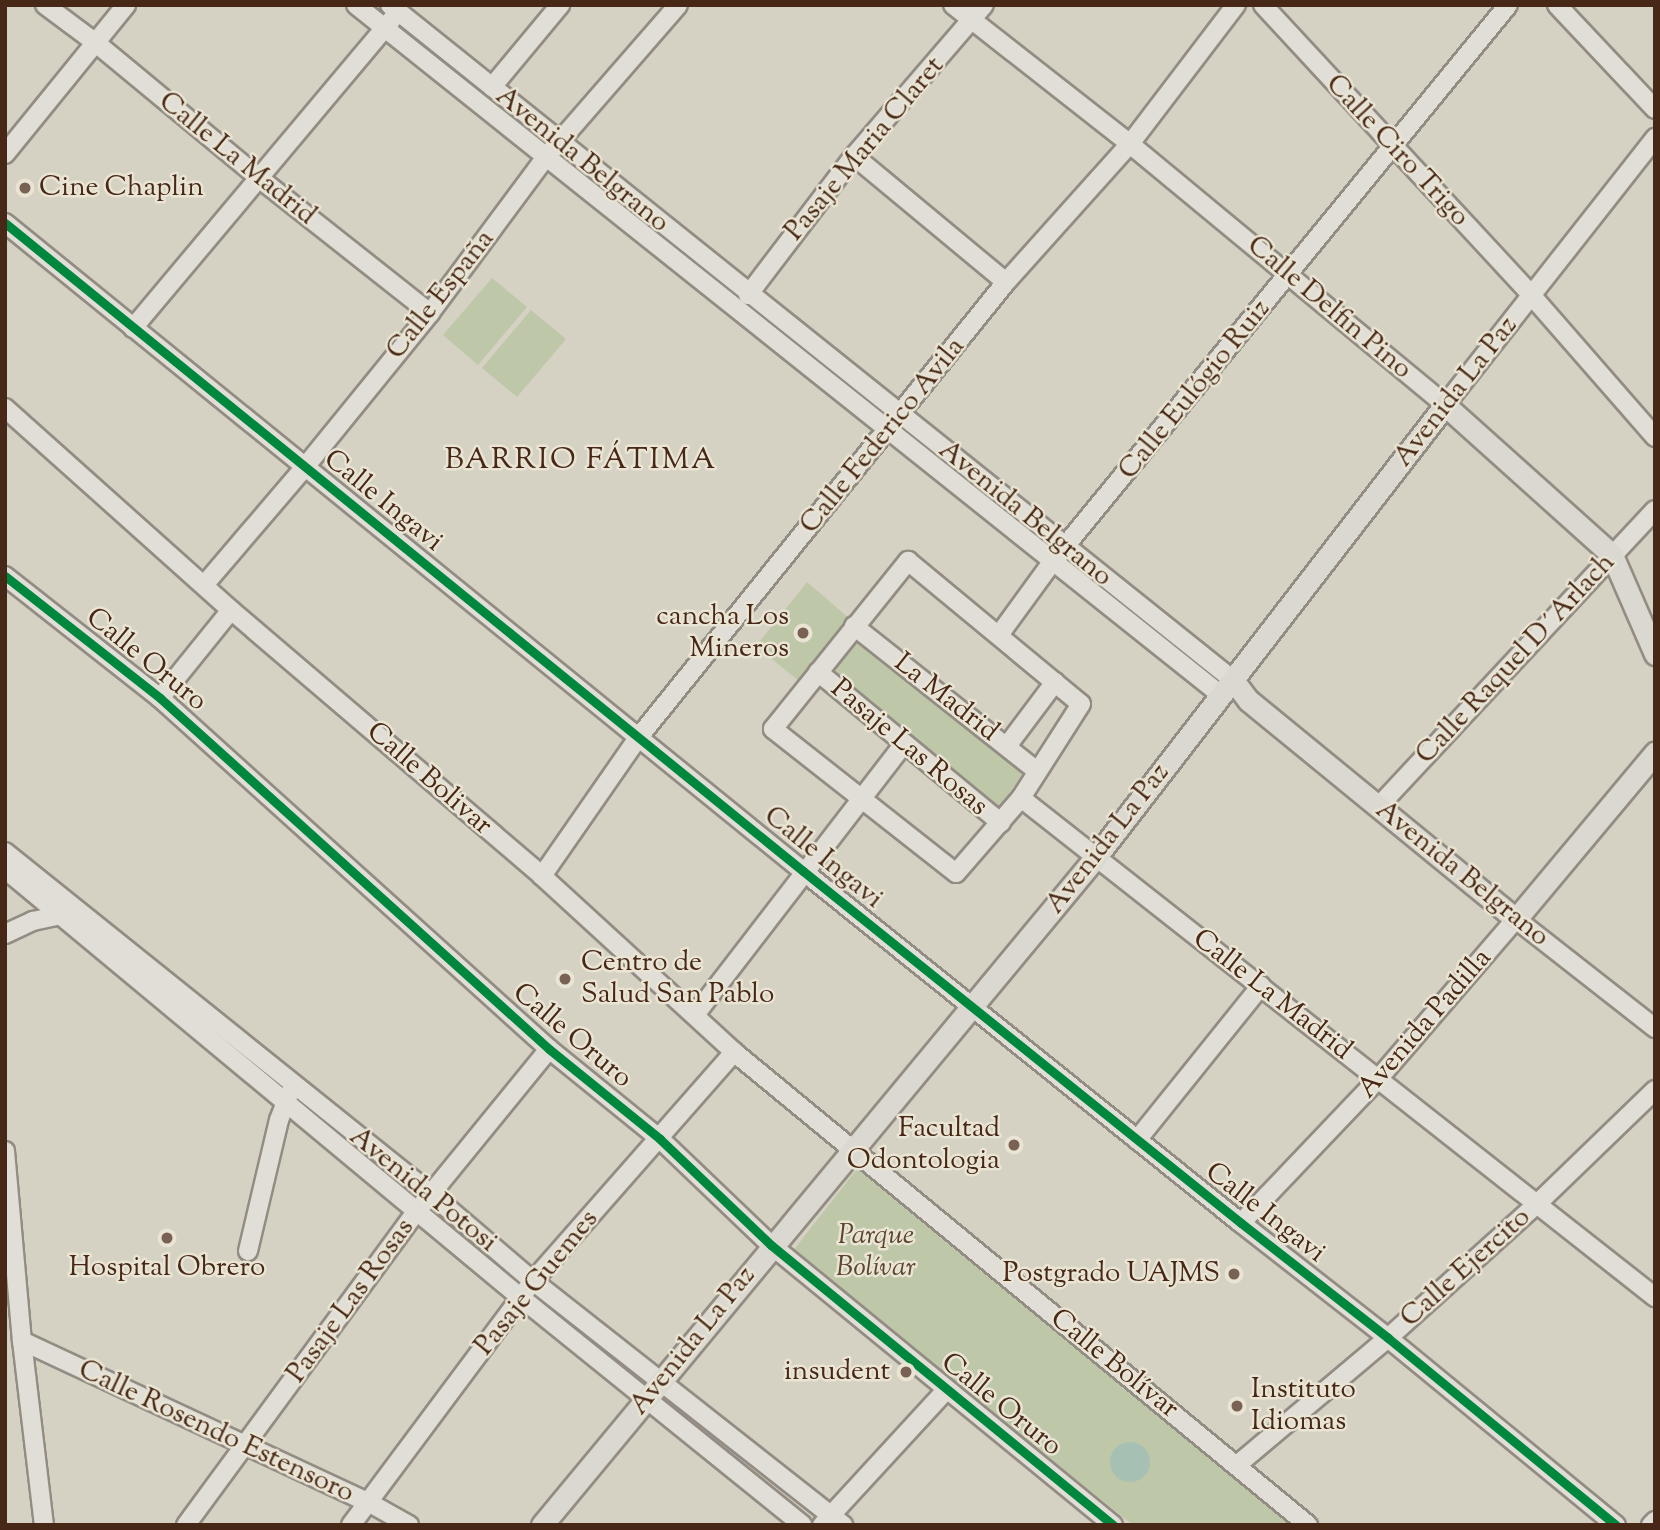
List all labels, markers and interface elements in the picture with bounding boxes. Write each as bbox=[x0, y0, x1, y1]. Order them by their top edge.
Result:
street label: Pasaje Maria Claret bbox=[778, 50, 952, 248]
street label: Calle Ciro Trigo bbox=[1318, 68, 1476, 234]
street label: Avenida Belgrano bbox=[488, 80, 676, 240]
street label: Calle La Madrid bbox=[151, 85, 323, 233]
place label: Cine Chaplin bbox=[39, 171, 204, 205]
marker: Cine Chaplin bbox=[17, 180, 33, 196]
street label: Calle España bbox=[380, 223, 502, 367]
street label: Calle Delfin Pino bbox=[1240, 229, 1418, 387]
street label: Calle Eulógio Ruiz bbox=[1112, 293, 1278, 487]
street label: Avenida La Paz bbox=[1387, 310, 1525, 474]
street label: Calle Federico Avila bbox=[793, 331, 973, 541]
street label: Avenida Belgrano bbox=[931, 434, 1119, 594]
street label: Calle Ingavi bbox=[317, 443, 449, 559]
district label: BARRIO FÁTIMA bbox=[446, 443, 716, 479]
street label: Calle Raquel D´Arlach bbox=[1409, 546, 1623, 772]
place label: cancha Los Mineros bbox=[656, 600, 789, 666]
street label: Calle Oruro bbox=[79, 601, 213, 719]
marker: cancha Los Mineros bbox=[795, 625, 811, 641]
street label: La Madrid bbox=[887, 647, 1005, 749]
street label: Pasaje Las Rosas bbox=[824, 672, 994, 824]
street label: Calle Bolivar bbox=[359, 715, 499, 843]
street label: Avenida La Paz bbox=[1039, 757, 1177, 921]
street label: Avenida Belgrano bbox=[1368, 794, 1556, 954]
street label: Calle Ingavi bbox=[757, 800, 889, 916]
street label: Calle La Madrid bbox=[1186, 922, 1358, 1068]
street label: Avenida Padilla bbox=[1351, 942, 1499, 1106]
place label: Centro de Salud San Pablo bbox=[581, 946, 774, 1012]
marker: Centro de Salud San Pablo bbox=[555, 969, 575, 989]
street label: Calle Oruro bbox=[505, 976, 639, 1096]
place label: Facultad Odontologia bbox=[847, 1112, 1000, 1178]
street label: Avenida Potosi bbox=[342, 1120, 504, 1260]
marker: Facultad Odontologia bbox=[1006, 1137, 1022, 1153]
street label: Calle Ingavi bbox=[1198, 1156, 1332, 1270]
street label: Calle Ejercito bbox=[1394, 1201, 1538, 1335]
street label: Pasaje Guemes bbox=[468, 1203, 606, 1363]
street label: Pasaje Las Rosas bbox=[280, 1212, 422, 1390]
park label: Parque Bolívar bbox=[836, 1219, 916, 1285]
marker: Hospital Obrero bbox=[157, 1228, 177, 1248]
place label: Hospital Obrero bbox=[69, 1251, 265, 1285]
place label: Postgrado UAJMS bbox=[1002, 1257, 1220, 1291]
street label: Avenida La Paz bbox=[623, 1260, 763, 1422]
marker: Postgrado UAJMS bbox=[1226, 1266, 1242, 1282]
street label: Calle Bolívar bbox=[1043, 1302, 1185, 1426]
street label: Calle Oruro bbox=[934, 1346, 1068, 1464]
street label: Calle Rosendo Estensoro bbox=[73, 1353, 359, 1511]
place label: insudent bbox=[784, 1355, 890, 1389]
marker: insudent bbox=[896, 1362, 916, 1382]
place label: Instituto Idiomas bbox=[1251, 1373, 1356, 1439]
marker: Instituto Idiomas bbox=[1229, 1398, 1245, 1414]

